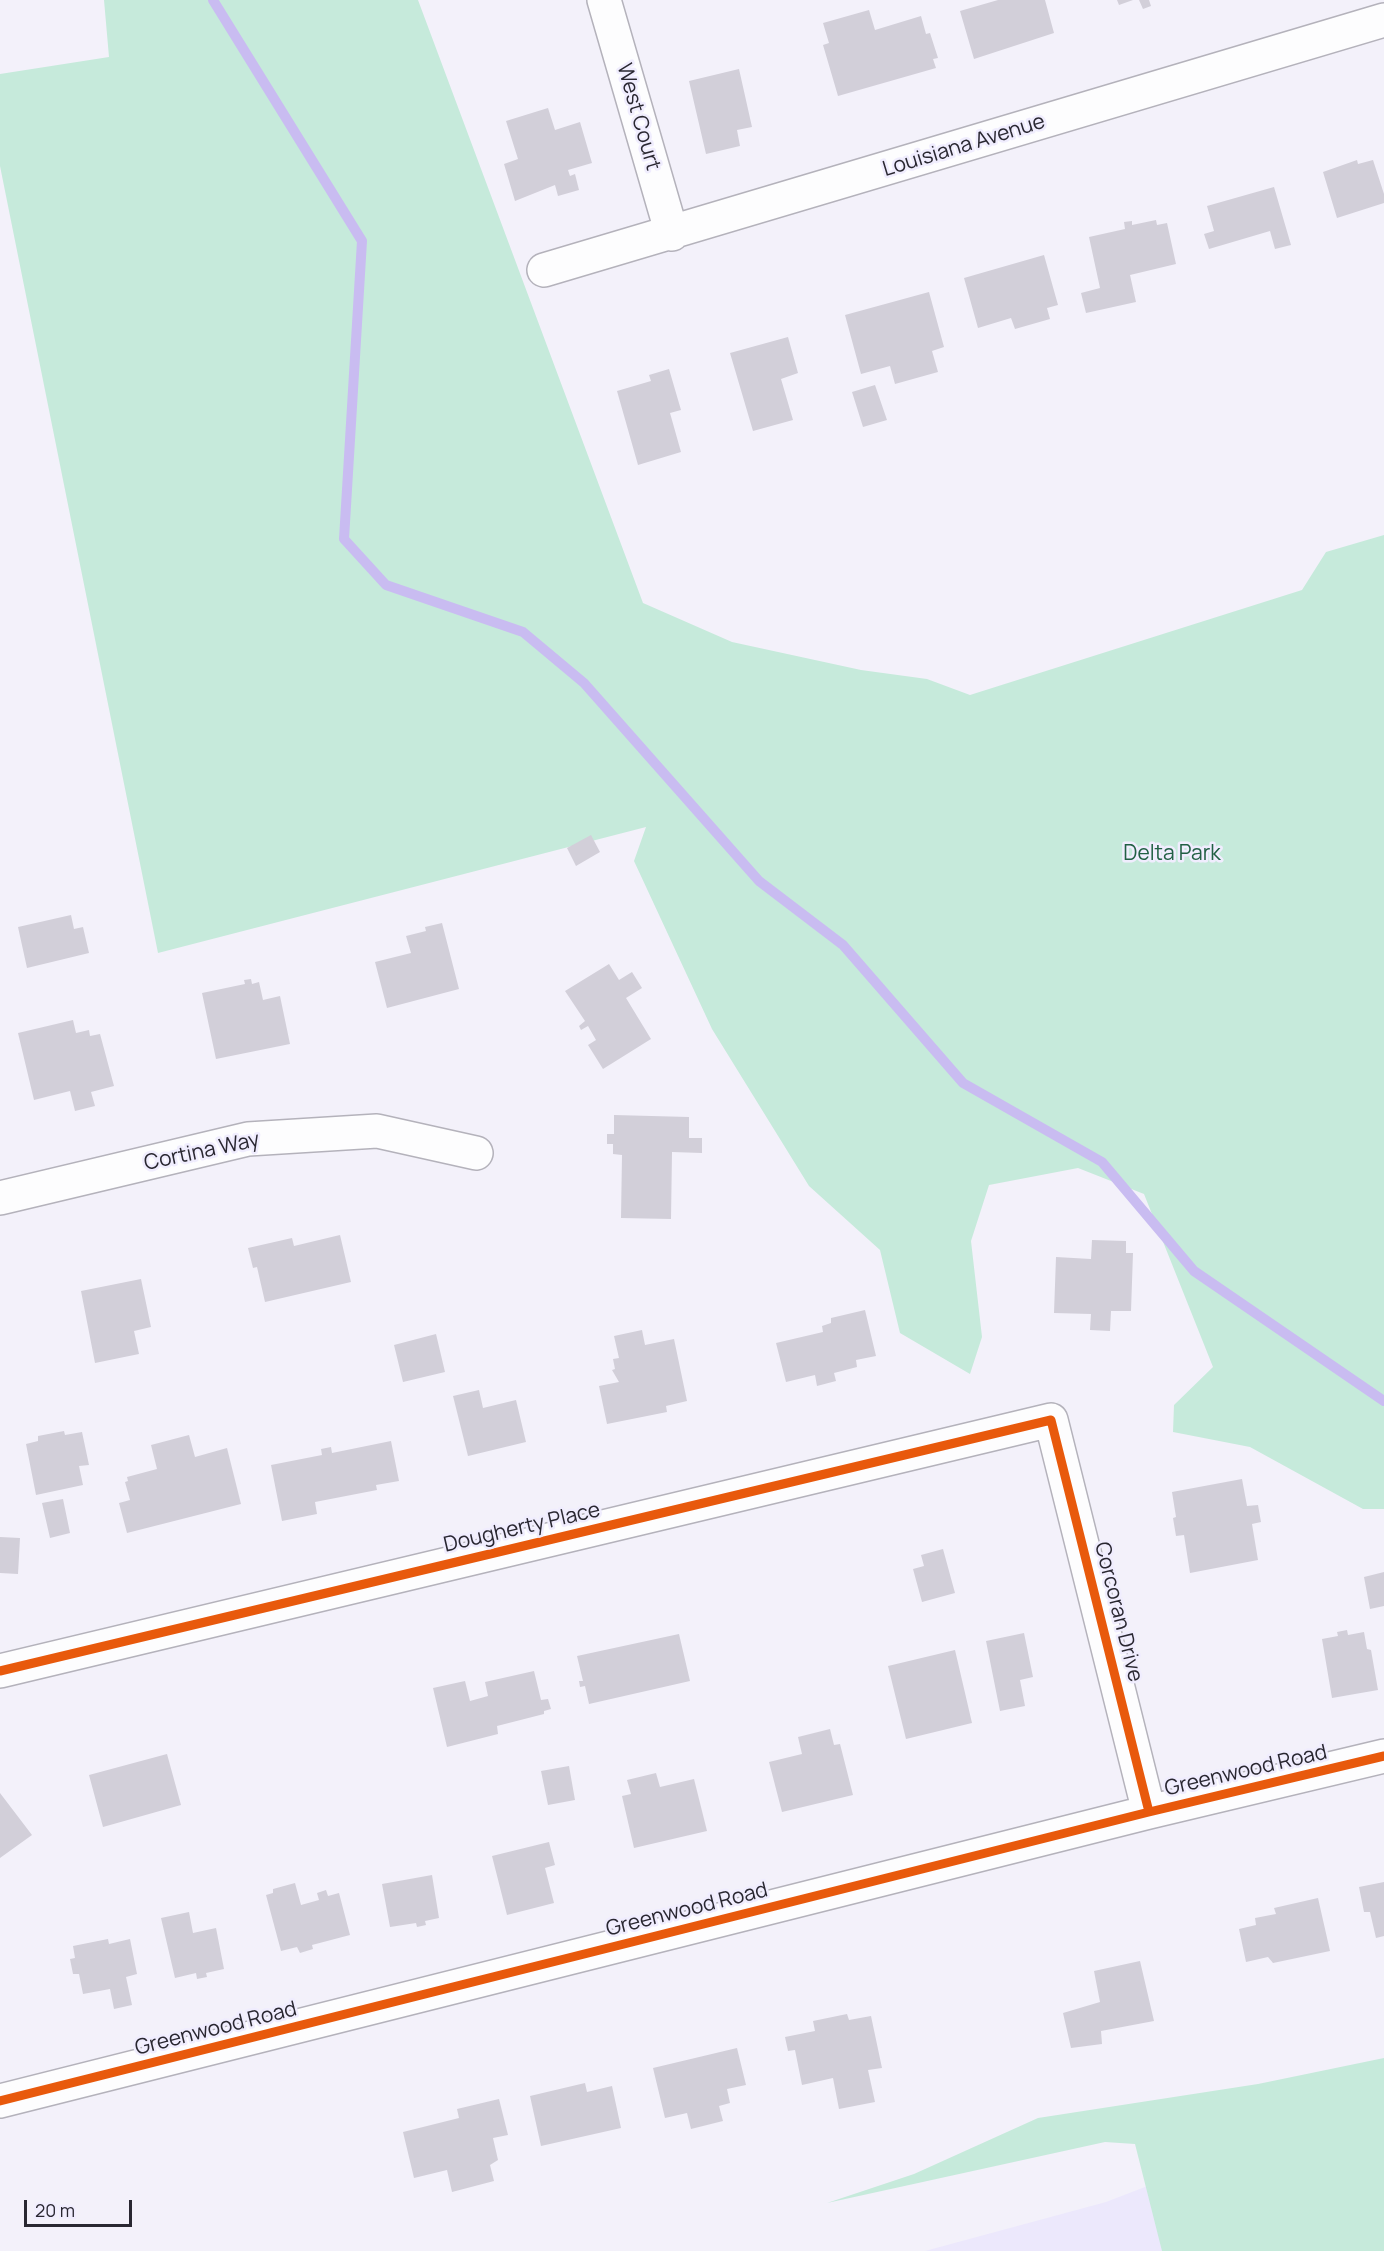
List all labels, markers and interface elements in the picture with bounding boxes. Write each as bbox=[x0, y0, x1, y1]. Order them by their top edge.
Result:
street label: West Court bbox=[611, 61, 665, 173]
street label: Louisiana Avenue bbox=[880, 109, 1048, 183]
park label: Delta Park bbox=[1123, 841, 1221, 867]
street label: Cortina Way bbox=[142, 1127, 262, 1177]
street label: Dougherty Place bbox=[441, 1498, 603, 1558]
street label: Corcoran Drive bbox=[1088, 1540, 1148, 1684]
street label: Greenwood Road bbox=[1162, 1740, 1330, 1802]
street label: Greenwood Road bbox=[604, 1878, 770, 1942]
street label: Greenwood Road bbox=[133, 1997, 299, 2061]
scale bar bbox=[27, 2188, 135, 2226]
text: 20 m bbox=[35, 2198, 75, 2222]

